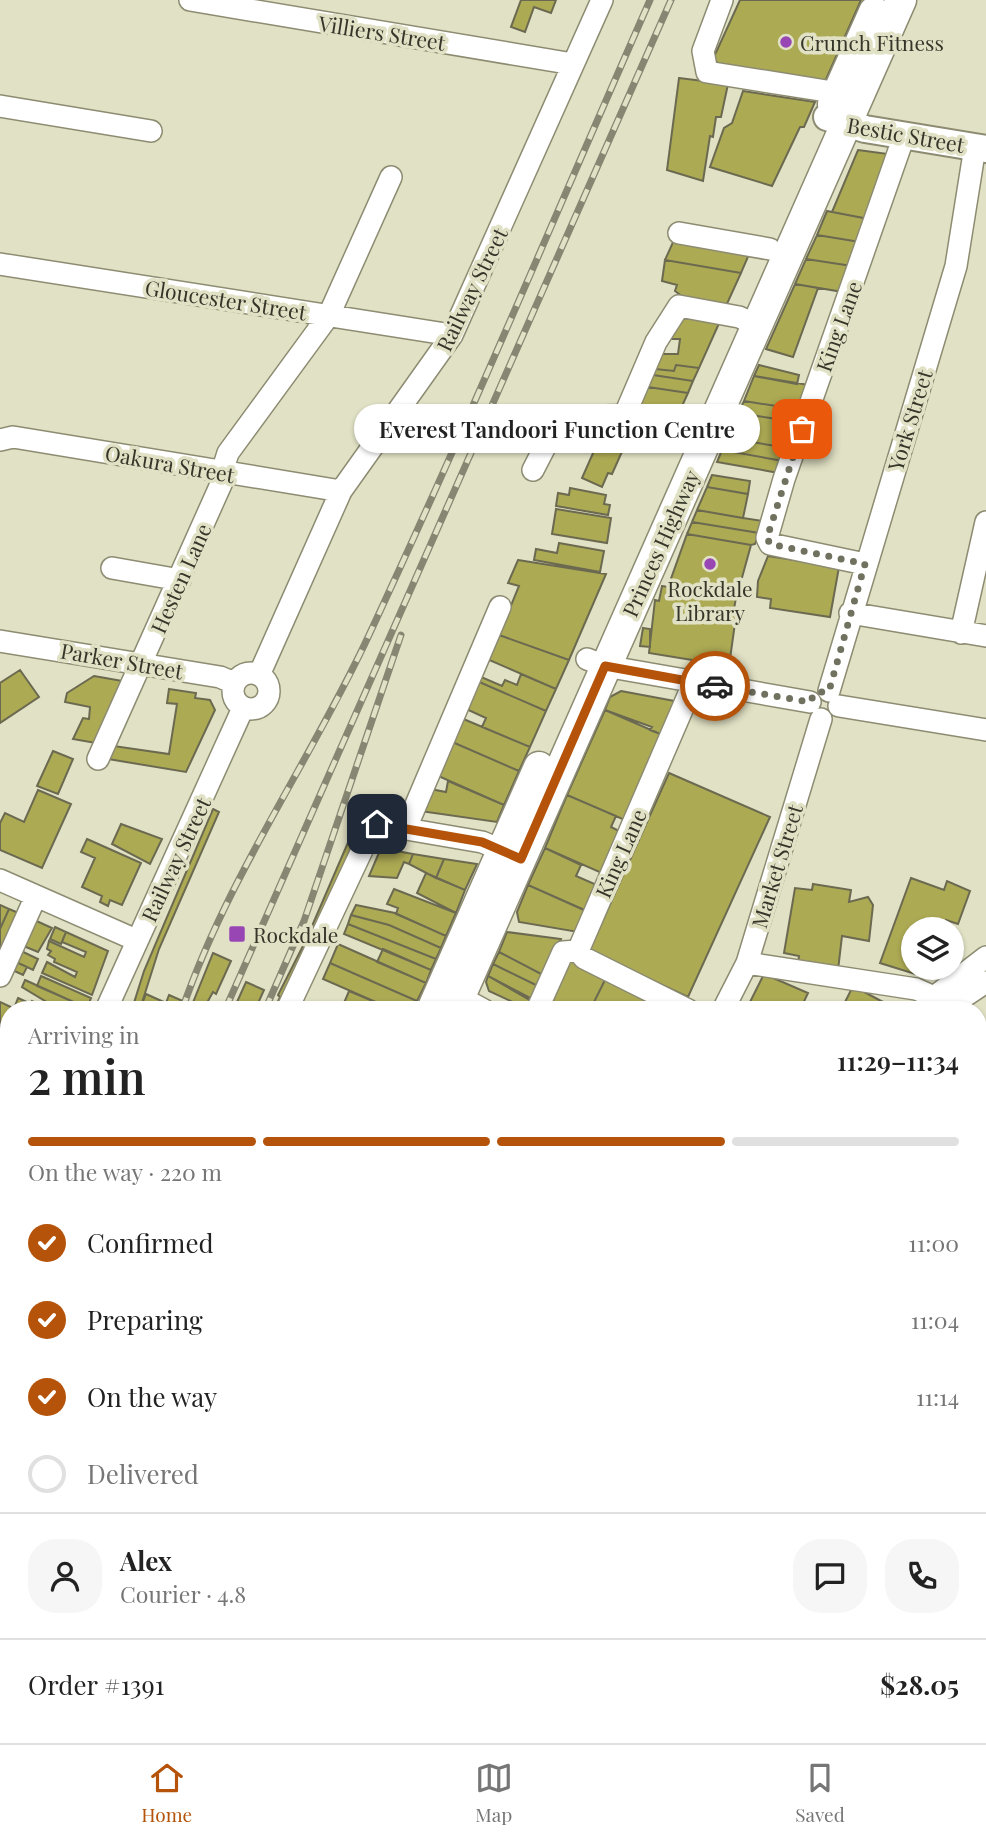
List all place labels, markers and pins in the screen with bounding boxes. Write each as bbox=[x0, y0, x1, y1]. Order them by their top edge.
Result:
place label: Crunch Fitness bbox=[800, 28, 944, 56]
marker: Crunch Fitness bbox=[778, 34, 794, 50]
pin bbox=[772, 399, 832, 459]
callout: Everest Tandoori Function Centre bbox=[354, 404, 760, 453]
marker: Rockdale Library bbox=[702, 556, 718, 572]
place label: Rockdale Library bbox=[667, 574, 753, 626]
pin bbox=[347, 794, 407, 854]
place label: Rockdale bbox=[253, 920, 338, 948]
marker: Rockdale bbox=[227, 924, 247, 944]

